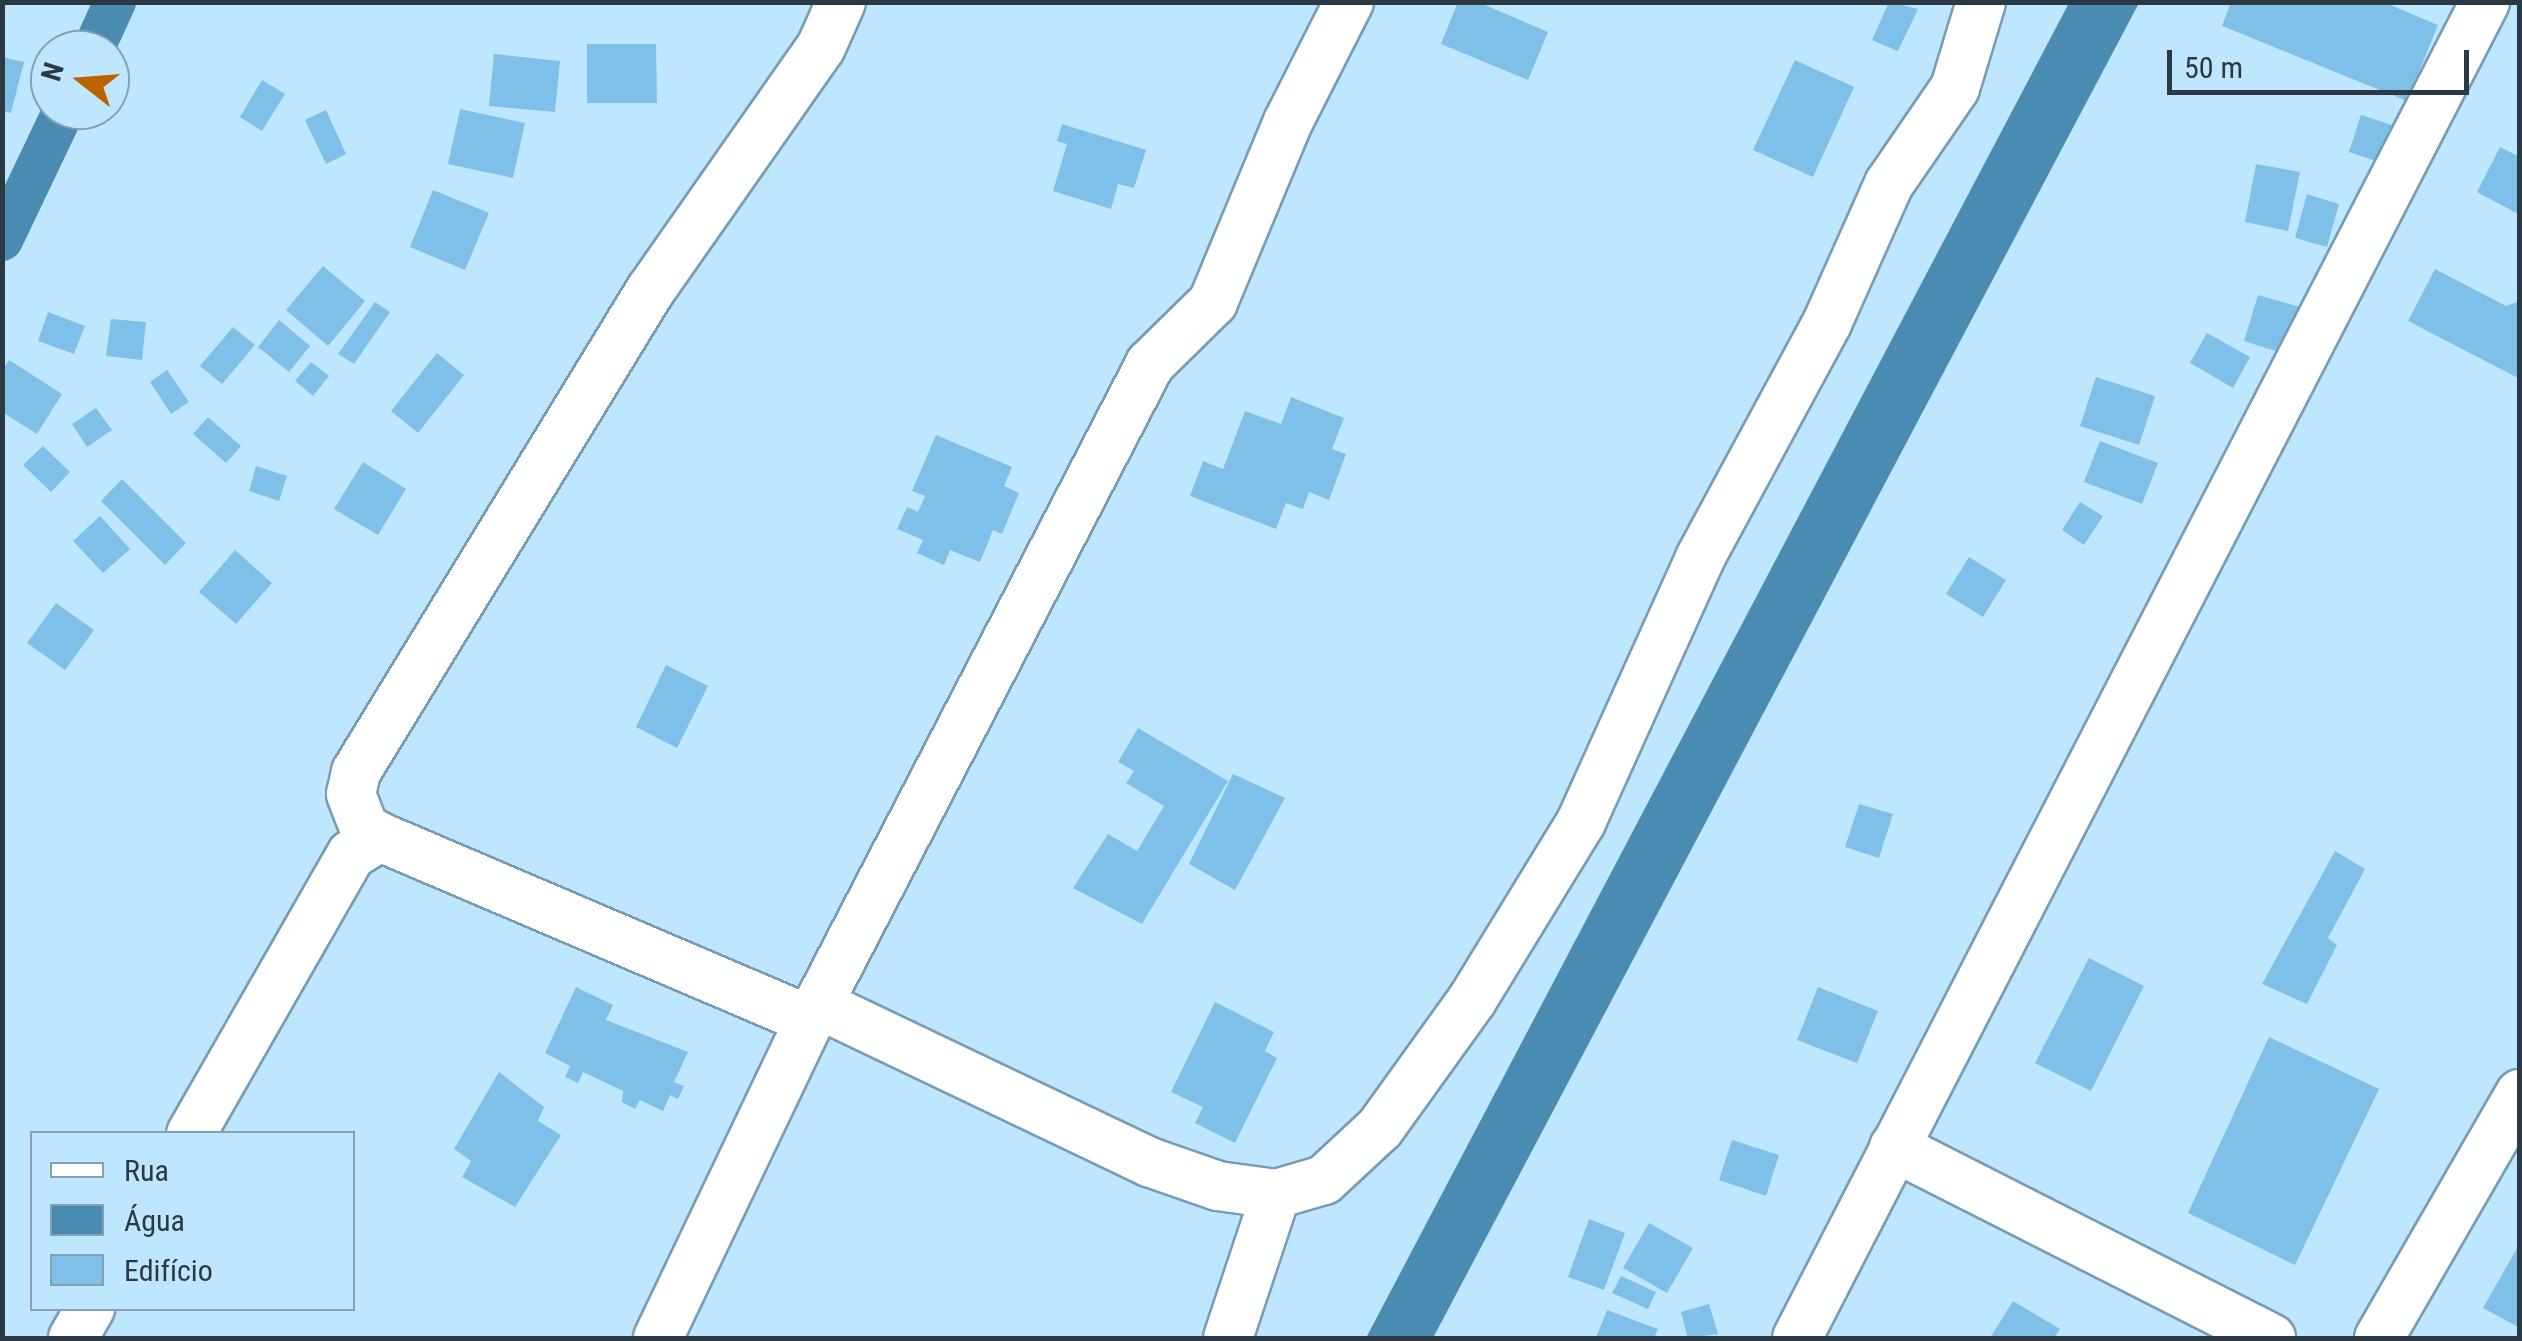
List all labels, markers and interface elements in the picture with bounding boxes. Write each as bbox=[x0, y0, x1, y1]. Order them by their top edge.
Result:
north arrow bbox=[30, 30, 130, 130]
scale bar bbox=[2172, 30, 2474, 92]
text: 50 m bbox=[2184, 50, 2243, 85]
text: N bbox=[34, 59, 71, 85]
legend bbox=[30, 1131, 355, 1311]
text: Rua bbox=[124, 1153, 169, 1188]
text: Água bbox=[124, 1203, 185, 1238]
text: Edifício bbox=[124, 1253, 213, 1288]

